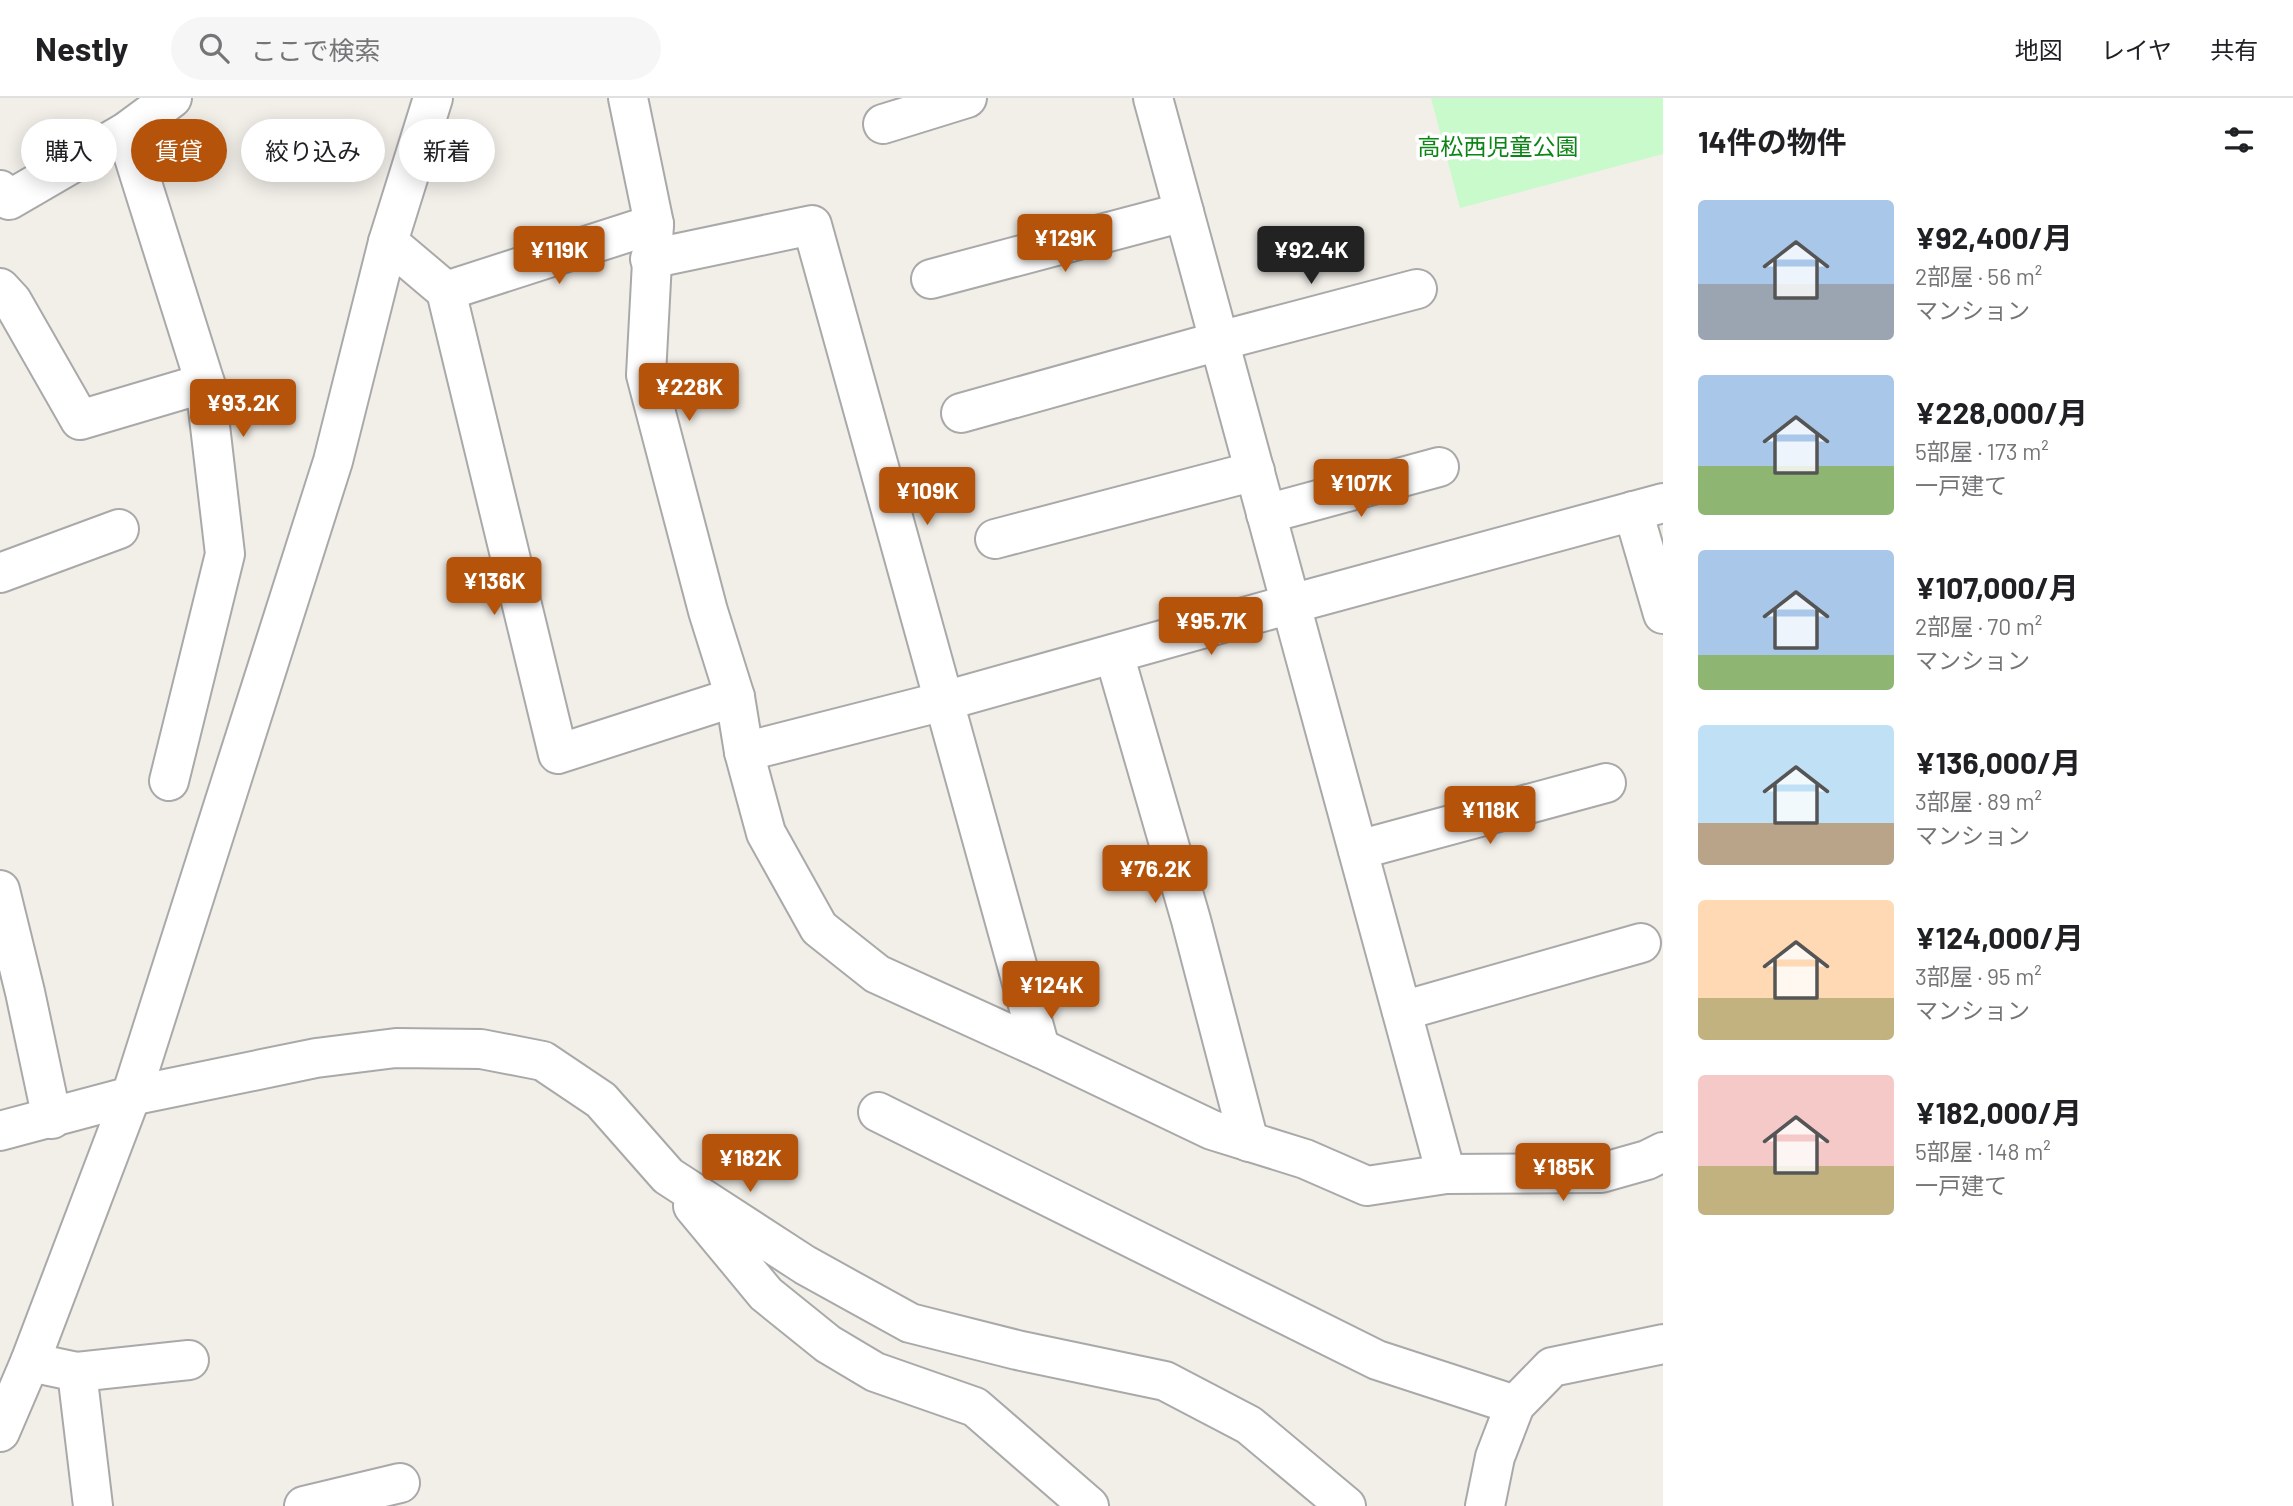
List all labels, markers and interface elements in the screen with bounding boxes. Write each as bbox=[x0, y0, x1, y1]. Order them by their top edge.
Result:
search box bbox=[171, 17, 661, 80]
text: Nestly bbox=[35, 28, 129, 68]
icon: search bbox=[195, 29, 233, 67]
text: ここで検索 bbox=[251, 34, 381, 65]
text: 地図 bbox=[2015, 35, 2063, 64]
text: レイヤ bbox=[2101, 35, 2172, 64]
text: 共有 bbox=[2210, 35, 2258, 64]
chip: 購入 bbox=[21, 119, 117, 182]
chip: 賃貸 bbox=[131, 119, 227, 182]
chip: 絞り込み bbox=[241, 119, 385, 182]
chip: 新着 bbox=[399, 119, 495, 182]
icon: filters bbox=[2220, 121, 2258, 159]
text: 14件の物件 bbox=[1698, 123, 1847, 159]
park label: 高松西児童公園 bbox=[1418, 132, 1579, 160]
pin: ¥129K bbox=[1016, 214, 1114, 274]
text: ¥92,400/月 bbox=[1915, 219, 2073, 255]
text: ¥129K bbox=[1033, 223, 1097, 251]
pin: ¥119K bbox=[510, 226, 608, 286]
pin: ¥92.4K bbox=[1254, 226, 1368, 286]
icon: home bbox=[1754, 228, 1838, 312]
text: ¥119K bbox=[530, 235, 588, 263]
text: ¥92.4K bbox=[1273, 235, 1349, 263]
text: 2部屋 · 56 m² bbox=[1915, 262, 2042, 290]
text: マンション bbox=[1915, 296, 2030, 324]
pin: ¥228K bbox=[640, 364, 738, 423]
text: ¥228K bbox=[655, 372, 723, 400]
pin: ¥93.2K bbox=[186, 380, 300, 439]
text: ¥93.2K bbox=[206, 388, 280, 416]
text: ¥228,000/月 bbox=[1915, 394, 2088, 430]
icon: home bbox=[1754, 403, 1838, 487]
text: 5部屋 · 173 m² bbox=[1915, 437, 2049, 465]
pin: ¥107K bbox=[1312, 460, 1410, 519]
pin: ¥109K bbox=[878, 468, 976, 527]
text: ¥107K bbox=[1330, 468, 1392, 496]
text: 一戸建て bbox=[1915, 471, 2007, 499]
text: ¥109K bbox=[895, 476, 959, 504]
pin: ¥136K bbox=[445, 558, 543, 617]
text: ¥136K bbox=[462, 566, 526, 594]
text: ¥107,000/月 bbox=[1915, 569, 2079, 605]
icon: home bbox=[1754, 578, 1838, 662]
pin: ¥95.7K bbox=[1154, 598, 1268, 657]
text: ¥95.7K bbox=[1175, 606, 1247, 634]
text: 2部屋 · 70 m² bbox=[1915, 612, 2042, 640]
text: マンション bbox=[1915, 646, 2030, 674]
text: ¥136,000/月 bbox=[1915, 744, 2081, 780]
icon: home bbox=[1754, 753, 1838, 837]
pin: ¥118K bbox=[1441, 786, 1539, 846]
text: 3部屋 · 89 m² bbox=[1915, 787, 2042, 815]
text: ¥118K bbox=[1460, 795, 1520, 823]
text: マンション bbox=[1915, 821, 2030, 849]
pin: ¥76.2K bbox=[1098, 846, 1212, 905]
text: ¥76.2K bbox=[1118, 854, 1192, 882]
text: ¥124,000/月 bbox=[1915, 919, 2084, 955]
icon: home bbox=[1754, 928, 1838, 1012]
pin: ¥124K bbox=[1002, 962, 1100, 1021]
text: 3部屋 · 95 m² bbox=[1915, 962, 2042, 990]
text: ¥124K bbox=[1018, 970, 1084, 998]
text: マンション bbox=[1915, 996, 2030, 1024]
text: ¥182,000/月 bbox=[1915, 1094, 2082, 1130]
icon: home bbox=[1754, 1103, 1838, 1187]
pin: ¥182K bbox=[701, 1134, 799, 1194]
text: 5部屋 · 148 m² bbox=[1915, 1137, 2051, 1165]
text: ¥182K bbox=[718, 1143, 782, 1171]
pin: ¥185K bbox=[1514, 1144, 1612, 1203]
text: ¥185K bbox=[1531, 1152, 1595, 1180]
text: 一戸建て bbox=[1915, 1171, 2007, 1199]

